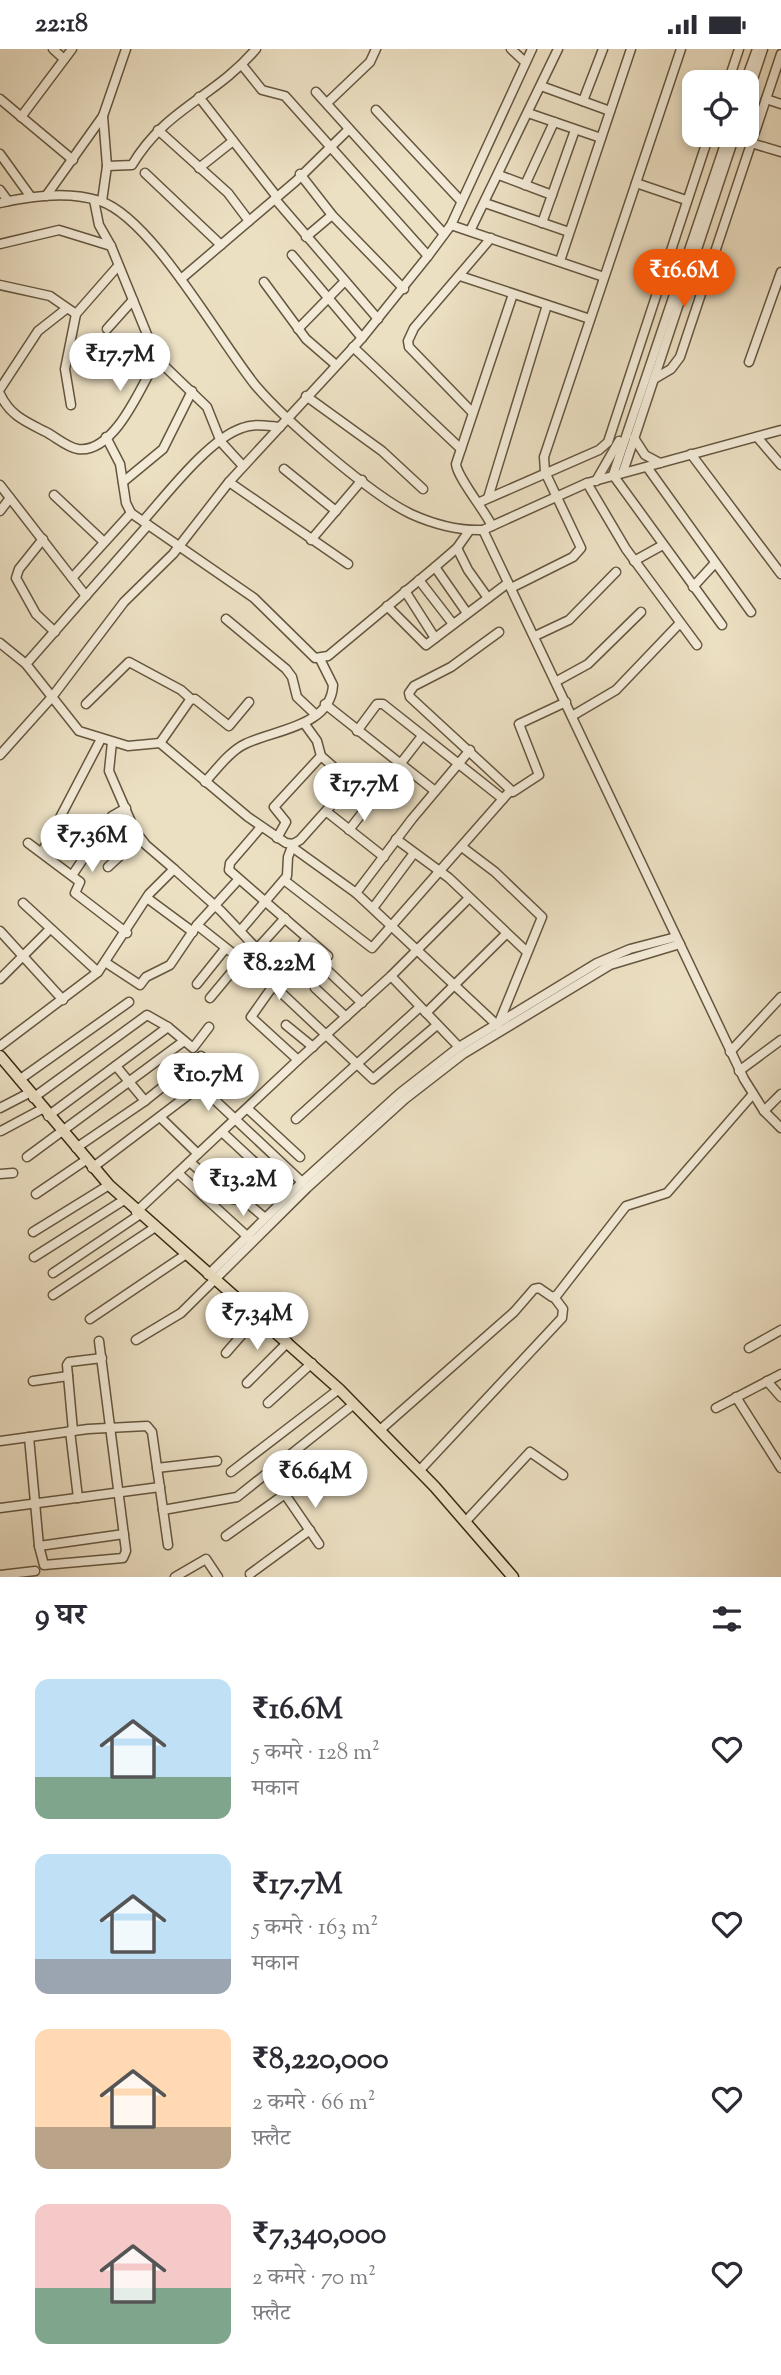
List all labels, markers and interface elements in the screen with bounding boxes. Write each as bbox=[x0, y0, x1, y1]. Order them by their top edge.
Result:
text: 22:18 bbox=[35, 6, 88, 43]
map controls bbox=[682, 70, 759, 147]
button: locate bbox=[682, 70, 759, 147]
pin: ₹16.6M bbox=[627, 250, 741, 309]
text: ₹16.6M bbox=[649, 255, 719, 288]
pin: ₹17.7M bbox=[63, 333, 177, 393]
text: ₹17.7M bbox=[85, 339, 155, 372]
pin: ₹17.7M bbox=[307, 763, 421, 823]
text: ₹17.7M bbox=[329, 769, 399, 802]
pin: ₹7.36M bbox=[35, 815, 149, 874]
text: ₹7.36M bbox=[57, 820, 127, 853]
pin: ₹8.22M bbox=[222, 943, 336, 1002]
text: ₹8.22M bbox=[243, 948, 315, 981]
pin: ₹10.7M bbox=[151, 1053, 265, 1113]
text: ₹10.7M bbox=[173, 1059, 243, 1092]
pin: ₹13.2M bbox=[186, 1159, 300, 1218]
text: ₹13.2M bbox=[209, 1164, 277, 1197]
pin: ₹7.34M bbox=[200, 1293, 314, 1352]
text: ₹7.34M bbox=[221, 1298, 293, 1331]
pin: ₹6.64M bbox=[258, 1451, 372, 1510]
text: ₹6.64M bbox=[278, 1456, 352, 1489]
text: 9 घर bbox=[35, 1595, 86, 1638]
icon: filters bbox=[708, 1600, 746, 1638]
text: ₹16.6M bbox=[252, 1689, 343, 1732]
icon: home bbox=[91, 1707, 175, 1791]
icon: heart bbox=[708, 1730, 746, 1768]
text: 5 कमरे · 128 m² bbox=[252, 1737, 380, 1770]
text: मकान bbox=[252, 1773, 299, 1806]
text: ₹17.7M bbox=[252, 1864, 343, 1907]
icon: home bbox=[91, 1882, 175, 1966]
icon: heart bbox=[708, 1905, 746, 1943]
text: 5 कमरे · 163 m² bbox=[252, 1912, 378, 1945]
text: मकान bbox=[252, 1948, 299, 1981]
text: ₹8,220,000 bbox=[252, 2039, 389, 2082]
icon: home bbox=[91, 2057, 175, 2141]
icon: heart bbox=[708, 2080, 746, 2118]
text: 2 कमरे · 66 m² bbox=[252, 2087, 376, 2120]
text: फ़्लैट bbox=[252, 2123, 290, 2156]
text: ₹7,340,000 bbox=[252, 2214, 386, 2257]
icon: home bbox=[91, 2232, 175, 2316]
icon: heart bbox=[708, 2255, 746, 2293]
text: 2 कमरे · 70 m² bbox=[252, 2262, 376, 2295]
text: फ़्लैट bbox=[252, 2298, 290, 2331]

